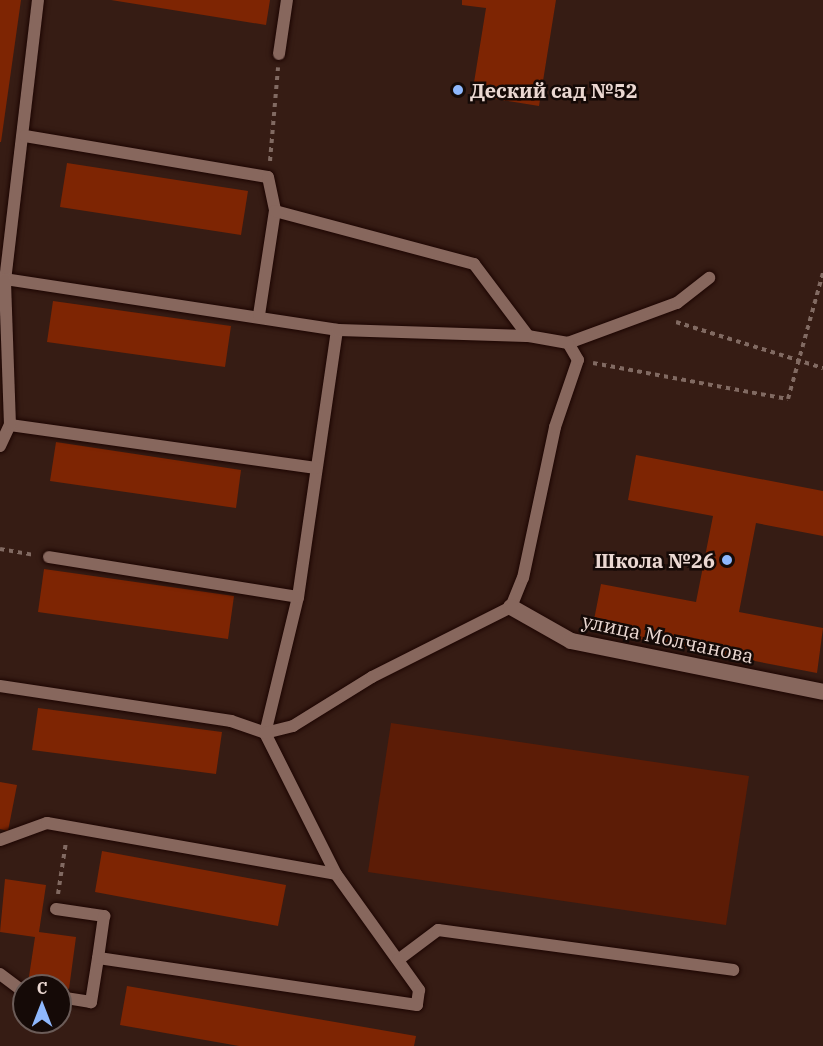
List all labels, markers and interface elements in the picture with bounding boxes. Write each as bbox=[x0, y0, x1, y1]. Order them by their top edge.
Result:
place label: Деский сад №52 bbox=[470, 78, 638, 102]
marker: Деский сад №52 bbox=[451, 83, 465, 97]
place label: Школа №26 bbox=[594, 548, 715, 572]
marker: Школа №26 bbox=[720, 553, 734, 567]
street label: улица Молчанова bbox=[580, 608, 756, 668]
north arrow bbox=[12, 974, 72, 1034]
text: С bbox=[37, 978, 47, 998]

